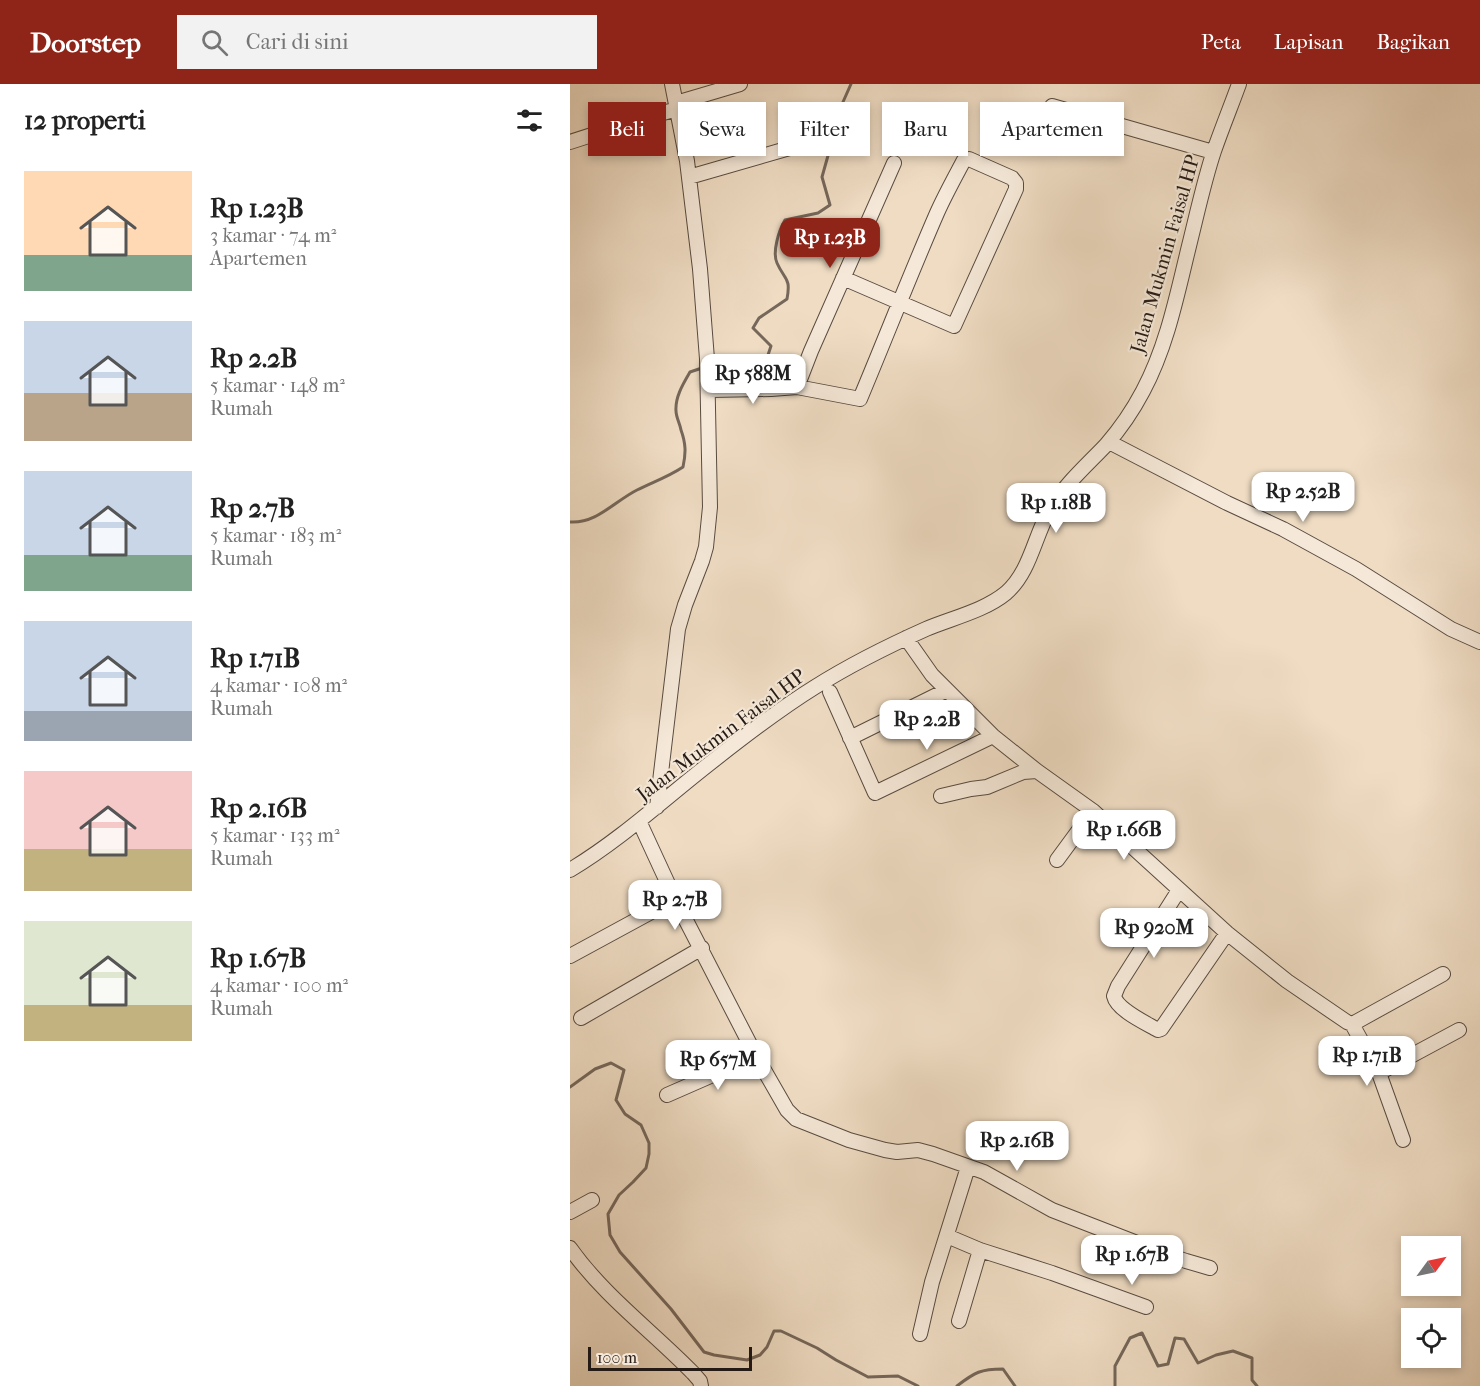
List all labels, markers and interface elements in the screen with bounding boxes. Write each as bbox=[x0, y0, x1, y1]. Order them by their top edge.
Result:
search box bbox=[177, 15, 597, 69]
text: Doorstep bbox=[30, 26, 141, 59]
icon: search bbox=[198, 26, 231, 59]
text: Cari di sini bbox=[246, 29, 349, 55]
text: Peta bbox=[1201, 30, 1241, 54]
text: Lapisan bbox=[1274, 30, 1343, 54]
text: Bagikan bbox=[1376, 30, 1450, 54]
chip: Beli bbox=[588, 102, 666, 156]
chip: Sewa bbox=[678, 102, 766, 156]
chip: Filter bbox=[778, 102, 870, 156]
chip: Baru bbox=[882, 102, 968, 156]
chip: Apartemen bbox=[980, 102, 1124, 156]
icon: filters bbox=[513, 104, 546, 137]
text: 12 properti bbox=[24, 105, 145, 136]
street label: Jalan Mukmin Faisal HP bbox=[1125, 152, 1204, 358]
text: Rp 1.23B bbox=[210, 193, 304, 224]
icon: home bbox=[72, 195, 144, 267]
pin: Rp 1.23B bbox=[768, 218, 892, 269]
text: 3 kamar · 74 m² bbox=[210, 224, 336, 247]
text: Rp 1.23B bbox=[794, 226, 866, 249]
text: Apartemen bbox=[210, 247, 307, 270]
text: Rp 2.2B bbox=[210, 343, 297, 374]
icon: home bbox=[72, 345, 144, 417]
pin: Rp 588M bbox=[698, 354, 808, 405]
text: Rp 588M bbox=[715, 362, 791, 385]
text: 5 kamar · 148 m² bbox=[210, 374, 345, 397]
text: Rumah bbox=[210, 397, 273, 420]
pin: Rp 2.52B bbox=[1241, 472, 1365, 523]
text: Rp 2.52B bbox=[1266, 480, 1340, 503]
pin: Rp 1.18B bbox=[994, 483, 1118, 534]
text: Rp 1.18B bbox=[1021, 491, 1091, 514]
text: Rp 2.7B bbox=[210, 493, 295, 524]
icon: home bbox=[72, 495, 144, 567]
text: 5 kamar · 183 m² bbox=[210, 524, 341, 547]
text: Rumah bbox=[210, 547, 273, 570]
text: Rp 1.71B bbox=[210, 643, 300, 674]
icon: home bbox=[72, 645, 144, 717]
street label: Jalan Mukmin Faisal HP bbox=[631, 664, 810, 807]
text: 4 kamar · 108 m² bbox=[210, 674, 347, 697]
text: Rumah bbox=[210, 697, 273, 720]
pin: Rp 2.2B bbox=[872, 700, 982, 751]
text: Rp 2.2B bbox=[893, 708, 961, 731]
text: Rp 2.16B bbox=[210, 793, 307, 824]
icon: home bbox=[72, 795, 144, 867]
pin: Rp 1.66B bbox=[1062, 810, 1186, 861]
text: Rp 1.66B bbox=[1086, 818, 1162, 841]
text: 5 kamar · 133 m² bbox=[210, 824, 340, 847]
text: Rumah bbox=[210, 847, 273, 870]
pin: Rp 2.7B bbox=[620, 880, 730, 931]
text: Rp 2.7B bbox=[642, 888, 708, 911]
pin: Rp 920M bbox=[1099, 908, 1209, 959]
text: Rp 920M bbox=[1114, 916, 1194, 939]
text: Rp 1.67B bbox=[210, 943, 306, 974]
icon: home bbox=[72, 945, 144, 1017]
text: 4 kamar · 100 m² bbox=[210, 974, 348, 997]
text: Rumah bbox=[210, 997, 273, 1020]
pin: Rp 1.71B bbox=[1305, 1036, 1429, 1087]
pin: Rp 657M bbox=[663, 1040, 773, 1091]
text: Rp 1.71B bbox=[1332, 1044, 1402, 1067]
text: Rp 657M bbox=[679, 1048, 757, 1071]
pin: Rp 2.16B bbox=[955, 1121, 1079, 1172]
text: Rp 2.16B bbox=[980, 1129, 1054, 1152]
pin: Rp 1.67B bbox=[1070, 1235, 1194, 1286]
north arrow bbox=[1401, 1236, 1461, 1296]
map controls bbox=[1401, 1236, 1461, 1368]
text: Rp 1.67B bbox=[1095, 1243, 1169, 1266]
button: locate bbox=[1401, 1308, 1461, 1368]
scale bar bbox=[588, 1344, 752, 1372]
text: 100 m bbox=[597, 1348, 637, 1367]

